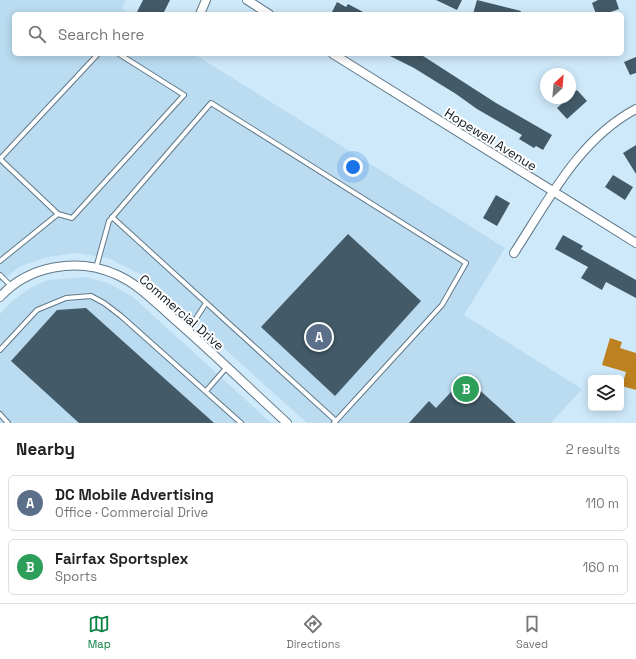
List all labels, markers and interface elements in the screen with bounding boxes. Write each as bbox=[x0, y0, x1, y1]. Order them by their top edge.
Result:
search box bbox=[12, 12, 624, 56]
icon: search bbox=[26, 23, 48, 45]
text: Search here bbox=[58, 25, 144, 44]
north arrow bbox=[540, 68, 576, 104]
street label: Hopewell Avenue bbox=[441, 104, 540, 175]
your location bbox=[343, 157, 363, 177]
street label: Commercial Drive bbox=[136, 271, 228, 354]
pin: A bbox=[306, 322, 332, 352]
pin: B bbox=[453, 374, 479, 404]
map controls bbox=[588, 375, 624, 411]
button: layers bbox=[588, 375, 624, 411]
text: Nearby bbox=[16, 438, 75, 460]
text: 2 results bbox=[566, 441, 620, 458]
text: DC Mobile Advertising bbox=[55, 485, 214, 504]
text: A bbox=[26, 495, 34, 512]
text: 110 m bbox=[585, 495, 619, 512]
text: Office · Commercial Drive bbox=[55, 504, 208, 521]
text: Fairfax Sportsplex bbox=[55, 549, 188, 568]
text: B bbox=[26, 559, 34, 576]
text: 160 m bbox=[583, 559, 619, 576]
text: Sports bbox=[55, 568, 97, 585]
tab: Map bbox=[88, 613, 111, 651]
tab: Directions bbox=[286, 613, 340, 651]
tab: Saved bbox=[516, 613, 548, 651]

